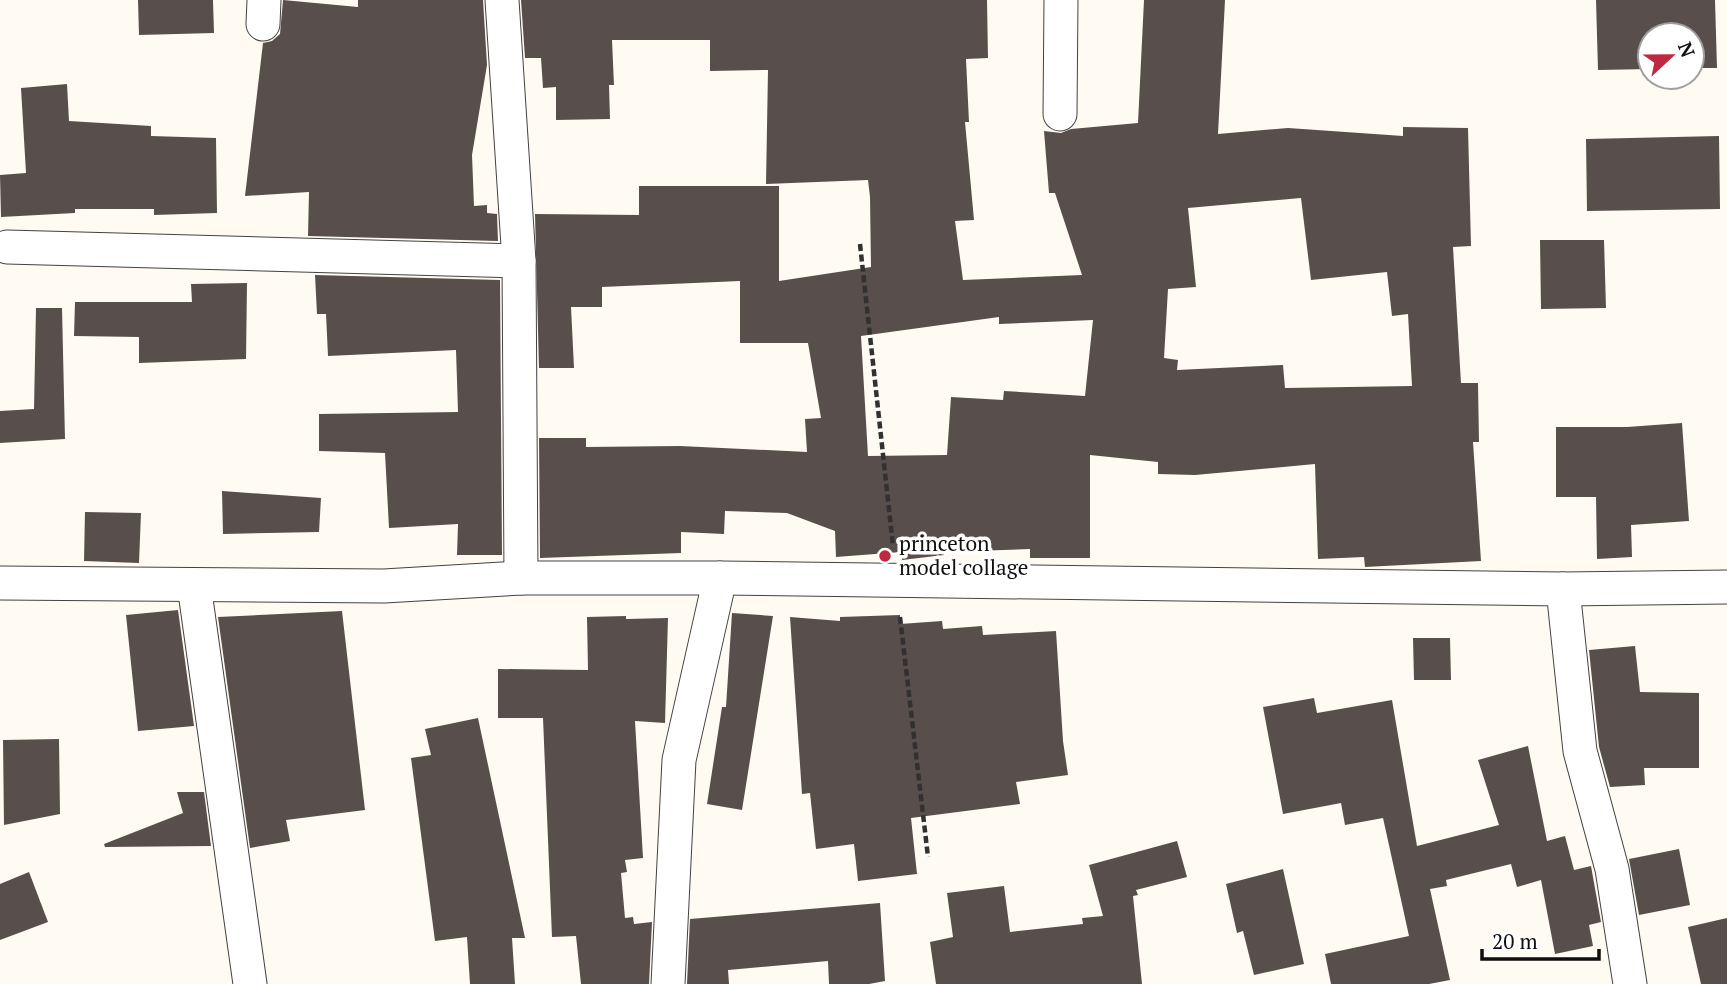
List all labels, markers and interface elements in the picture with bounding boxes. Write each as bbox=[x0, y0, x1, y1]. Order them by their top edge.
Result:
north arrow bbox=[1636, 21, 1706, 91]
text: N bbox=[1673, 38, 1702, 61]
place label: princeton model collage bbox=[899, 529, 1028, 581]
marker: princeton model collage bbox=[877, 548, 893, 564]
scale bar bbox=[1482, 918, 1599, 962]
text: 20 m bbox=[1492, 927, 1538, 955]

